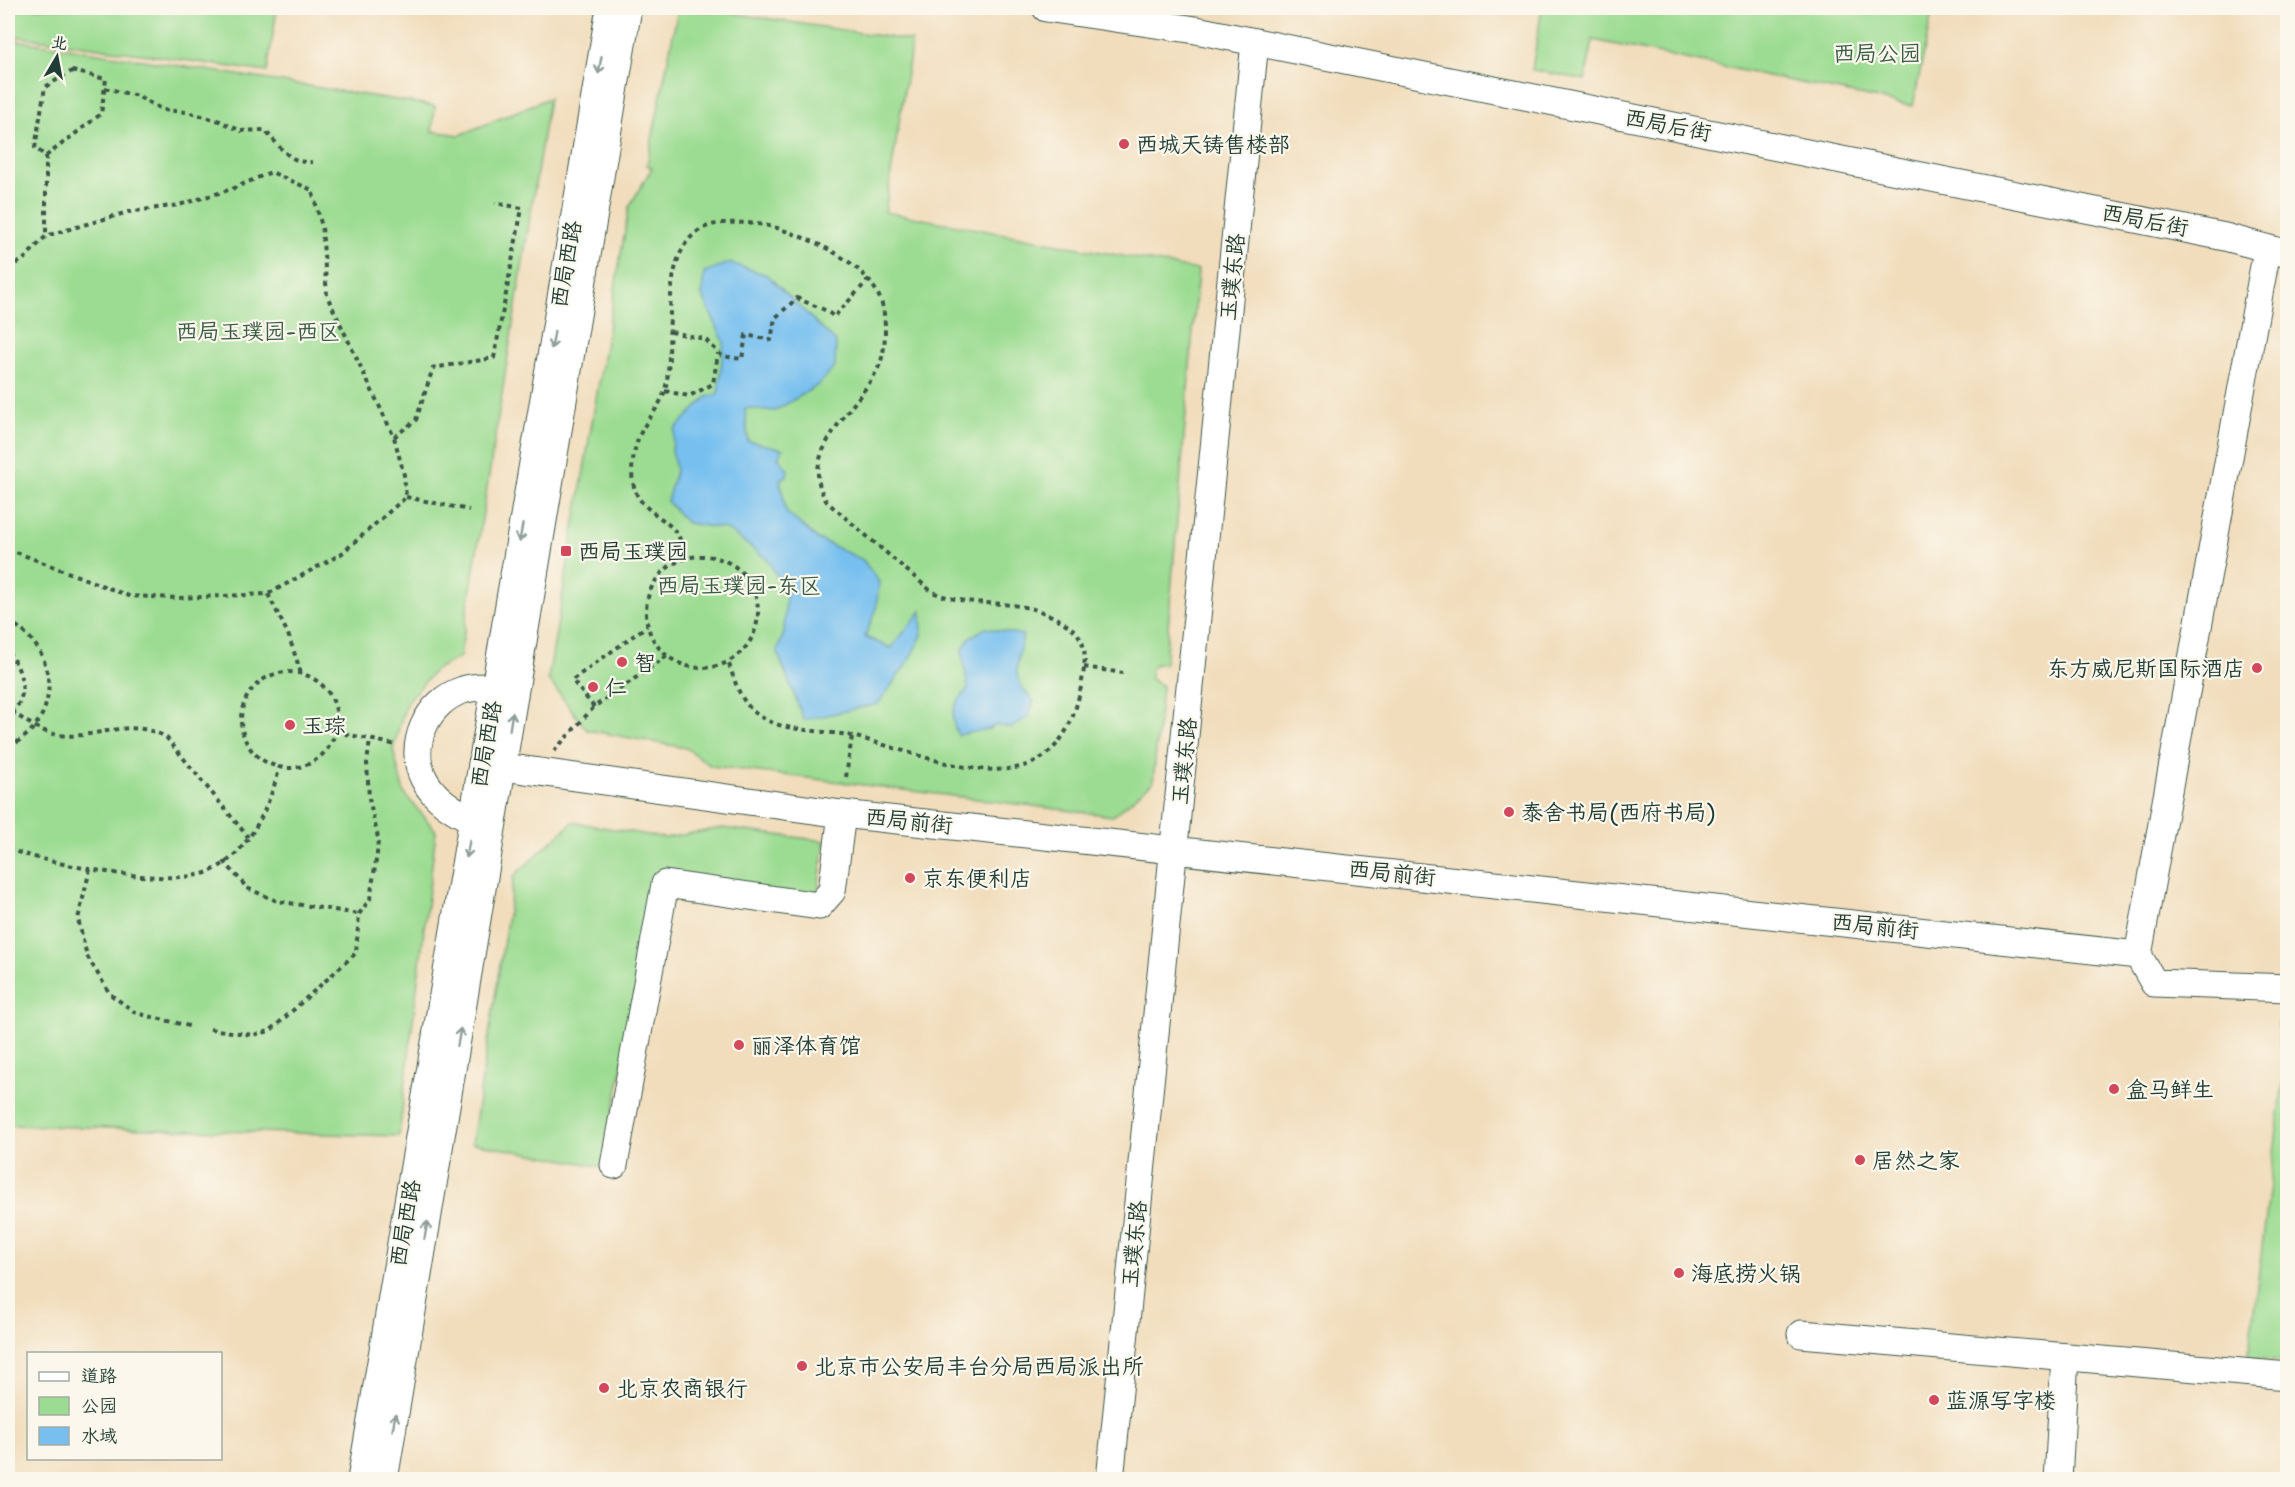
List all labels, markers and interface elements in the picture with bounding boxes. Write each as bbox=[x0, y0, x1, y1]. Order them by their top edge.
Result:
north arrow bbox=[27, 27, 87, 87]
text: 北 bbox=[50, 31, 69, 54]
park label: 西局公园 bbox=[1833, 39, 1921, 68]
one-way arrow bbox=[594, 55, 605, 75]
street label: 西局后街 bbox=[1622, 102, 1714, 148]
place label: 西城天铸售楼部 bbox=[1136, 130, 1290, 159]
marker: 西城天铸售楼部 bbox=[1117, 137, 1131, 151]
street label: 西局后街 bbox=[2099, 197, 2191, 243]
street label: 西局西路 bbox=[544, 218, 588, 310]
street label: 玉璞东路 bbox=[1213, 232, 1251, 322]
park label: 西局玉璞园-西区 bbox=[176, 317, 340, 346]
one-way arrow bbox=[548, 330, 559, 350]
one-way arrow bbox=[515, 522, 526, 542]
place label: 西局玉璞园 bbox=[578, 537, 688, 566]
marker: 西局玉璞园 bbox=[559, 544, 573, 558]
park label: 西局玉璞园-东区 bbox=[657, 571, 821, 600]
place label: 智 bbox=[634, 648, 656, 677]
place label: 东方威尼斯国际酒店 bbox=[2047, 654, 2245, 683]
marker: 智 bbox=[615, 655, 629, 669]
marker: 东方威尼斯国际酒店 bbox=[2250, 661, 2264, 675]
place label: 仁 bbox=[605, 673, 627, 702]
marker: 仁 bbox=[586, 680, 600, 694]
street label: 西局西路 bbox=[464, 698, 508, 790]
place label: 玉琮 bbox=[302, 711, 346, 740]
one-way arrow bbox=[506, 711, 517, 731]
street label: 玉璞东路 bbox=[1165, 716, 1203, 806]
marker: 玉琮 bbox=[283, 718, 297, 732]
place label: 泰舍书局(西府书局) bbox=[1521, 798, 1716, 827]
street label: 西局前街 bbox=[864, 802, 954, 840]
marker: 泰舍书局(西府书局) bbox=[1502, 805, 1516, 819]
one-way arrow bbox=[462, 839, 473, 859]
street label: 西局前街 bbox=[1347, 854, 1437, 892]
place label: 京东便利店 bbox=[922, 864, 1032, 893]
marker: 京东便利店 bbox=[903, 871, 917, 885]
street label: 西局前街 bbox=[1830, 907, 1920, 945]
one-way arrow bbox=[453, 1028, 464, 1048]
place label: 丽泽体育馆 bbox=[751, 1031, 861, 1060]
marker: 丽泽体育馆 bbox=[732, 1038, 746, 1052]
place label: 盒马鲜生 bbox=[2126, 1075, 2214, 1104]
marker: 盒马鲜生 bbox=[2107, 1082, 2121, 1096]
place label: 居然之家 bbox=[1872, 1146, 1960, 1175]
marker: 居然之家 bbox=[1853, 1153, 1867, 1167]
street label: 西局西路 bbox=[383, 1177, 427, 1269]
street label: 玉璞东路 bbox=[1115, 1199, 1153, 1289]
one-way arrow bbox=[421, 1220, 432, 1240]
place label: 海底捞火锅 bbox=[1691, 1259, 1801, 1288]
marker: 海底捞火锅 bbox=[1672, 1266, 1686, 1280]
legend bbox=[27, 1352, 222, 1460]
place label: 北京市公安局丰台分局西局派出所 bbox=[814, 1352, 1144, 1381]
marker: 北京市公安局丰台分局西局派出所 bbox=[795, 1359, 809, 1373]
text: 道路 bbox=[81, 1364, 117, 1388]
place label: 北京农商银行 bbox=[616, 1374, 748, 1403]
marker: 北京农商银行 bbox=[597, 1381, 611, 1395]
place label: 蓝源写字楼 bbox=[1946, 1386, 2056, 1415]
marker: 蓝源写字楼 bbox=[1927, 1393, 1941, 1407]
text: 公园 bbox=[81, 1394, 117, 1418]
one-way arrow bbox=[389, 1412, 400, 1432]
text: 水域 bbox=[81, 1424, 117, 1448]

